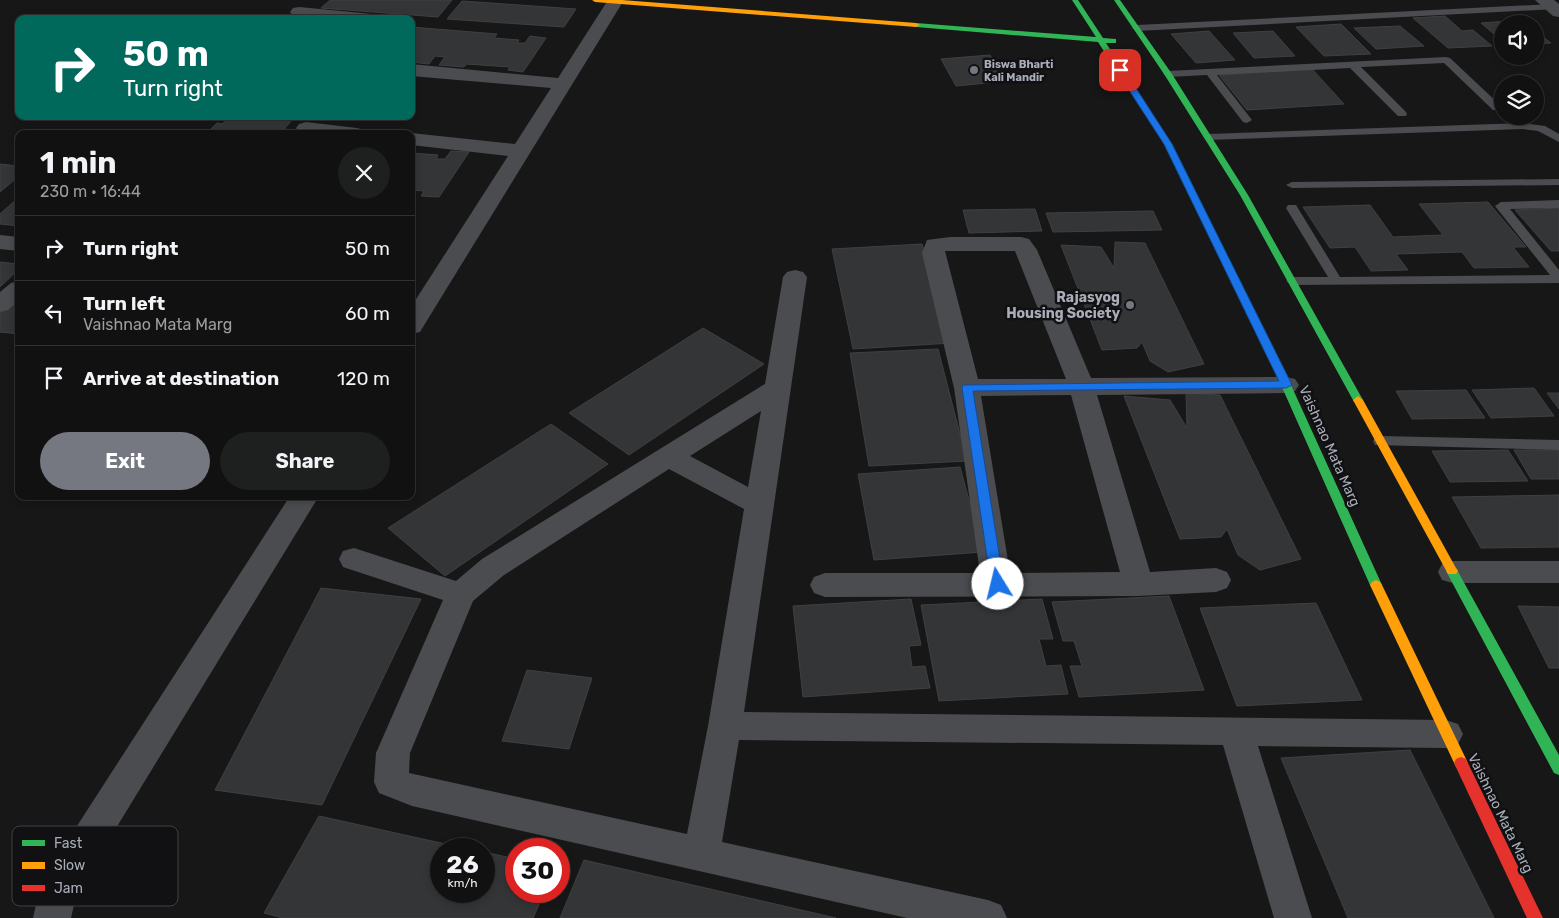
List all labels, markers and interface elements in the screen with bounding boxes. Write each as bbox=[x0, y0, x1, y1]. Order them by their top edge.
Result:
map controls bbox=[1494, 15, 1544, 125]
button: sound bbox=[1494, 15, 1544, 65]
text: 50 m bbox=[123, 33, 209, 75]
icon: right bbox=[40, 35, 105, 100]
pin bbox=[1099, 49, 1141, 91]
icon: arrive bbox=[1106, 56, 1134, 84]
place label: Biswa Bharti Kali Mandir bbox=[984, 58, 1053, 84]
marker: Biswa Bharti Kali Mandir bbox=[968, 64, 980, 76]
text: Turn right bbox=[123, 75, 223, 102]
button: layers bbox=[1494, 75, 1544, 125]
text: 1 min bbox=[40, 145, 117, 181]
button: close bbox=[338, 147, 390, 199]
text: 230 m · 16:44 bbox=[40, 182, 141, 201]
icon: right bbox=[40, 234, 68, 262]
text: Turn right bbox=[83, 237, 178, 260]
text: 50 m bbox=[345, 237, 390, 260]
place label: Rajasyog Housing Society bbox=[1006, 289, 1121, 322]
text: Turn left bbox=[83, 292, 165, 315]
icon: left bbox=[40, 299, 68, 327]
marker: Rajasyog Housing Society bbox=[1124, 299, 1136, 311]
text: 60 m bbox=[345, 302, 390, 325]
text: Vaishnao Mata Marg bbox=[83, 315, 232, 334]
icon: arrive bbox=[40, 364, 68, 392]
text: Arrive at destination bbox=[83, 367, 279, 390]
text: 120 m bbox=[337, 367, 390, 390]
street label: Vaishnao Mata Marg bbox=[1295, 383, 1364, 509]
button: Exit bbox=[40, 432, 210, 490]
button: Share bbox=[220, 432, 390, 490]
position arrow bbox=[971, 557, 1023, 609]
street label: Vaishnao Mata Marg bbox=[1464, 751, 1537, 876]
legend bbox=[12, 826, 178, 906]
text: Fast bbox=[54, 835, 83, 852]
speed limit sign: 30 bbox=[505, 838, 570, 903]
text: 26 bbox=[446, 850, 479, 879]
text: Slow bbox=[54, 857, 85, 874]
text: km/h bbox=[448, 876, 477, 890]
text: Jam bbox=[54, 880, 83, 897]

